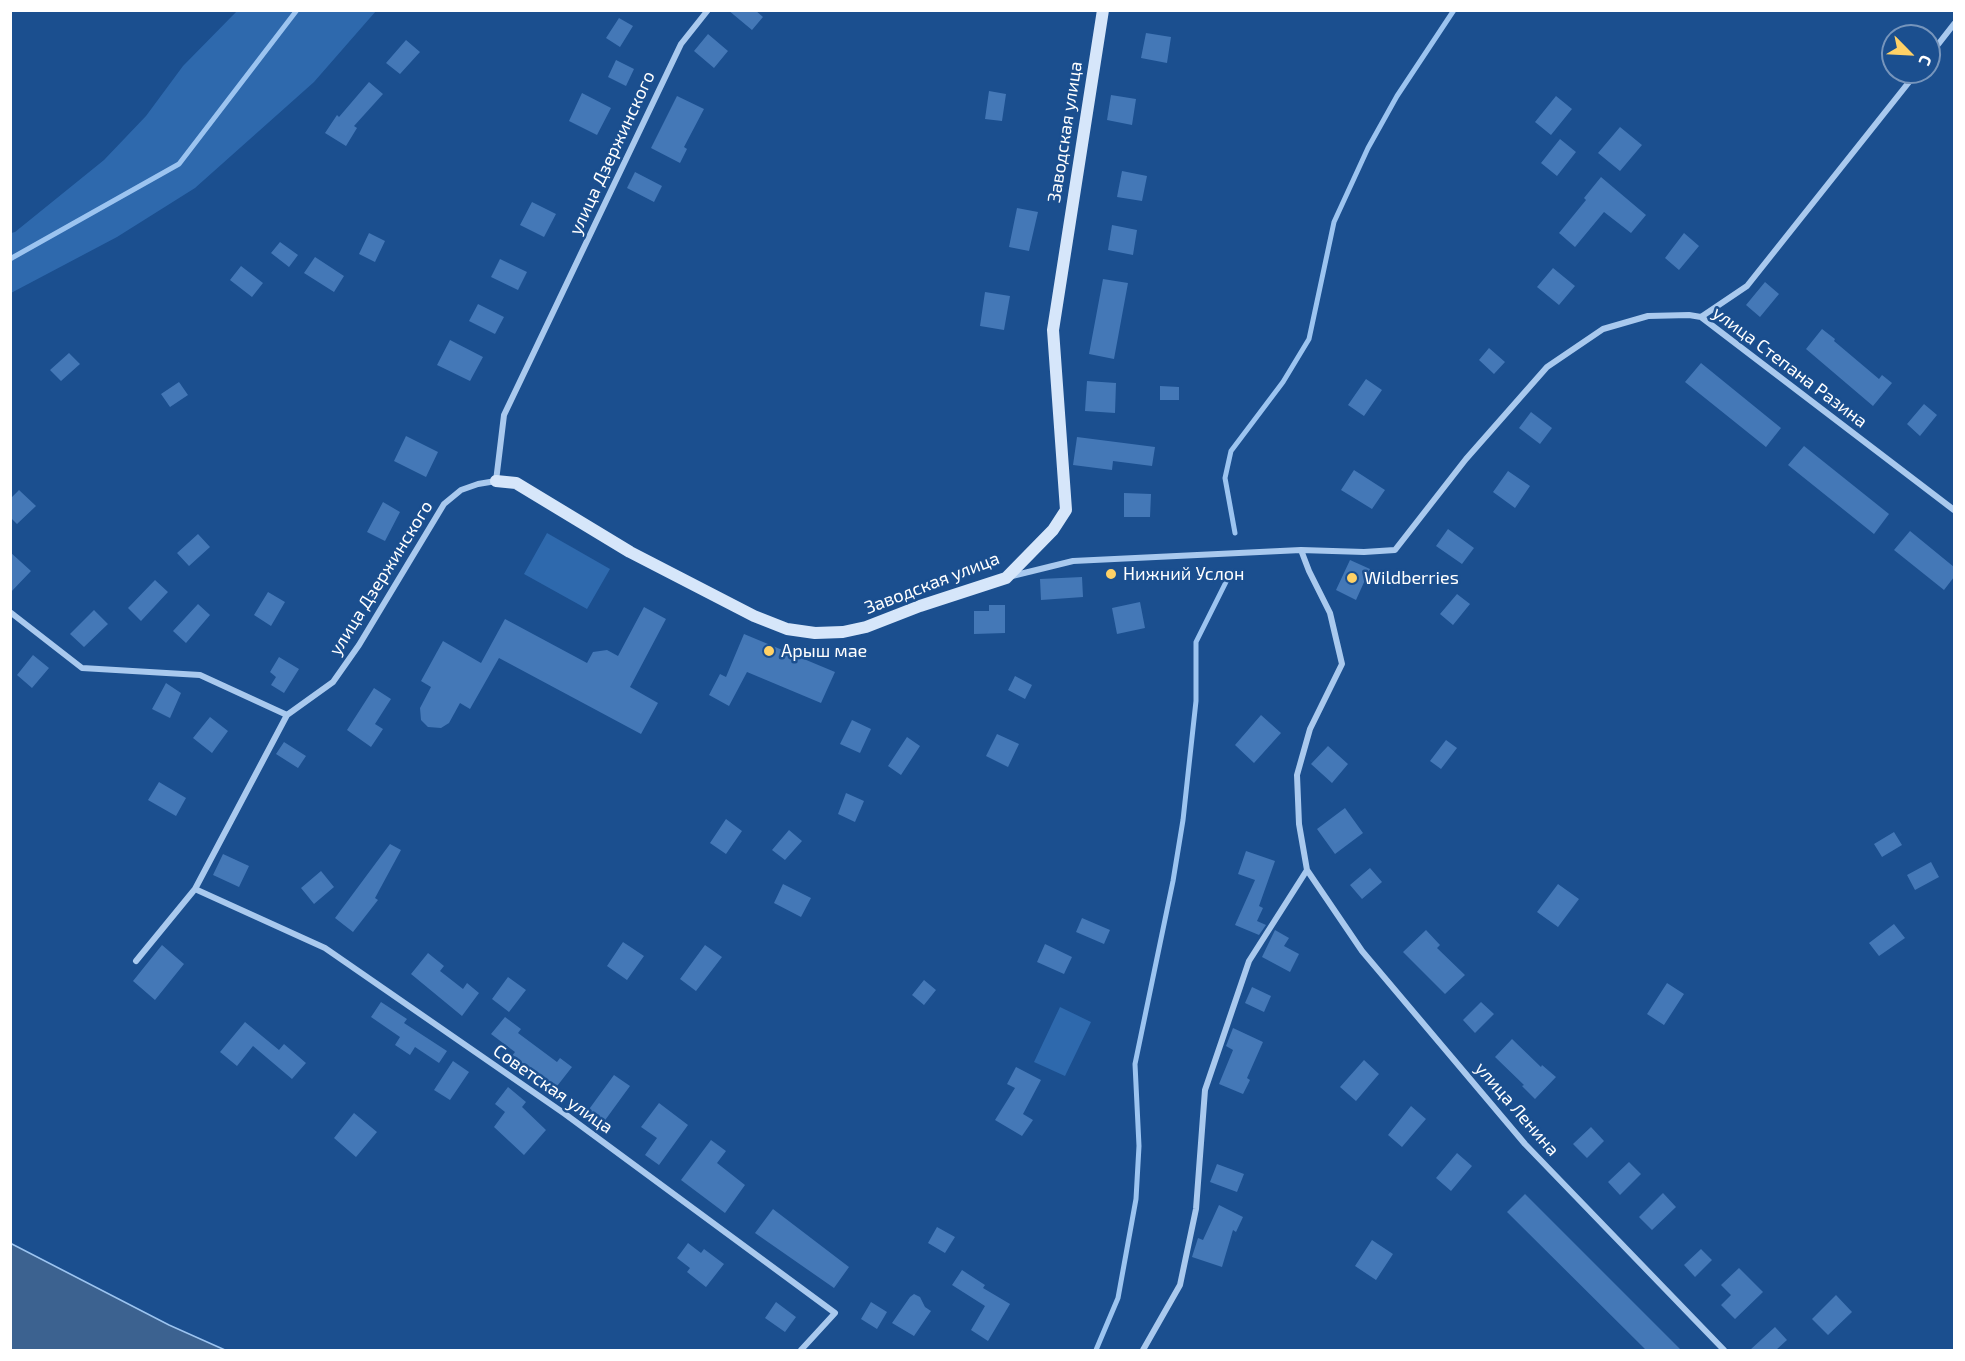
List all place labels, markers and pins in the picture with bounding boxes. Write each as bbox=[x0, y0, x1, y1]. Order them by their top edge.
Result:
place label: Нижний Услон bbox=[1123, 563, 1245, 585]
marker: Нижний Услон bbox=[1104, 567, 1118, 581]
place label: Wildberries bbox=[1364, 567, 1459, 589]
marker: Wildberries bbox=[1345, 571, 1359, 585]
place label: Арыш мае bbox=[781, 640, 867, 662]
marker: Арыш мае bbox=[762, 644, 776, 658]

